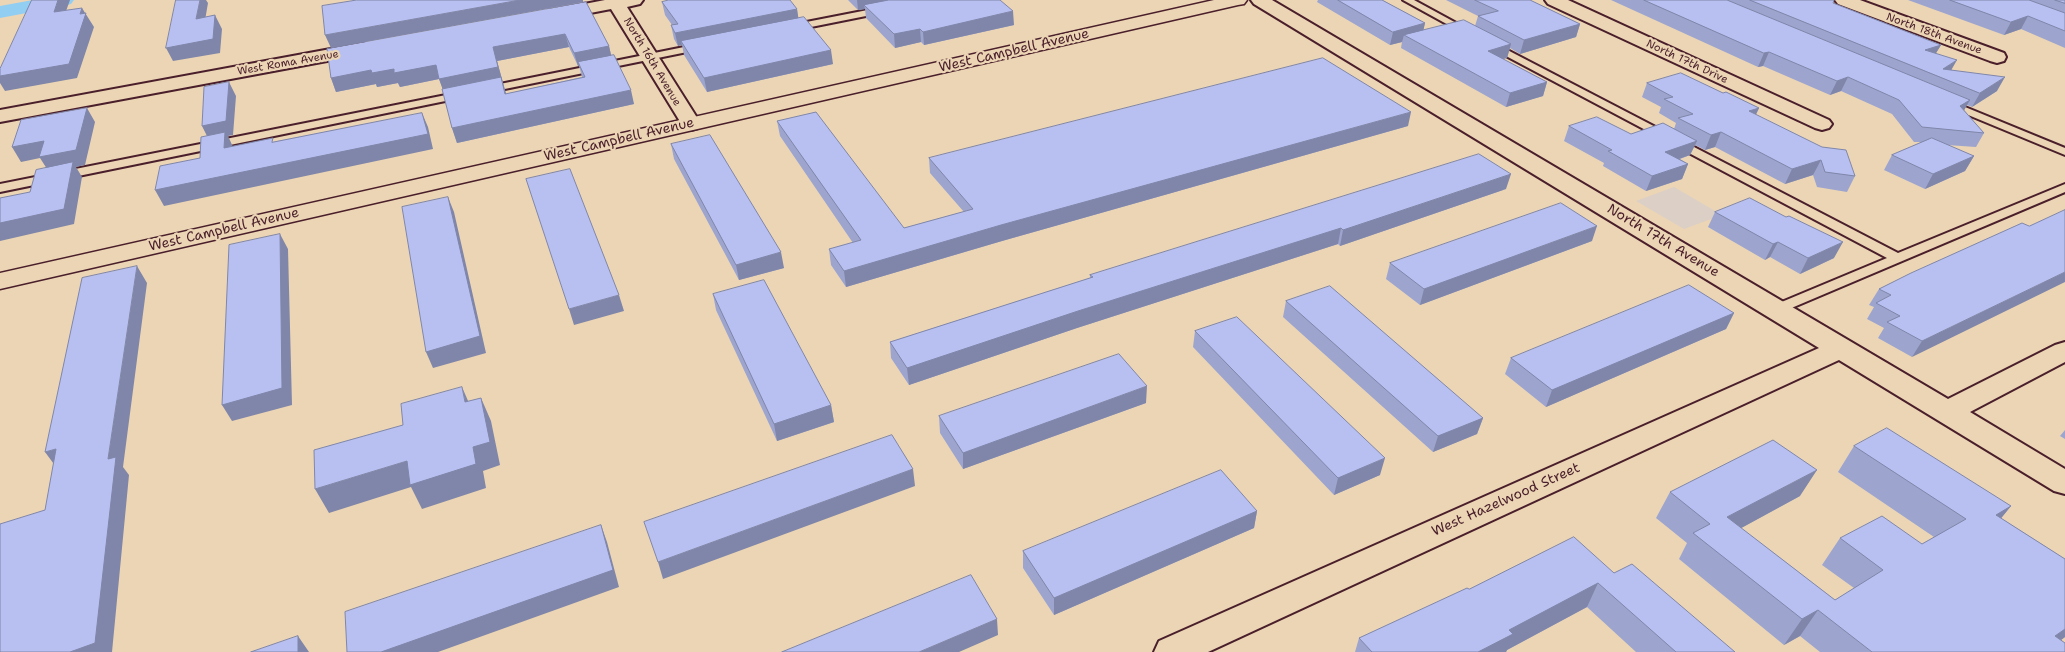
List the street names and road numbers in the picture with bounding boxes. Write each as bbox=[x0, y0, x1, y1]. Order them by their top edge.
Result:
street label: North 18th Avenue bbox=[1884, 11, 1984, 57]
street label: North 16th Avenue bbox=[620, 15, 684, 109]
street label: West Campbell Avenue bbox=[937, 26, 1091, 76]
street label: North 17th Drive bbox=[1644, 37, 1730, 87]
street label: West Roma Avenue bbox=[236, 48, 340, 78]
street label: West Campbell Avenue bbox=[542, 115, 696, 165]
street label: North 17th Avenue bbox=[1604, 201, 1722, 281]
street label: West Campbell Avenue bbox=[147, 205, 301, 255]
street label: West Hazelwood Street bbox=[1429, 460, 1583, 540]

